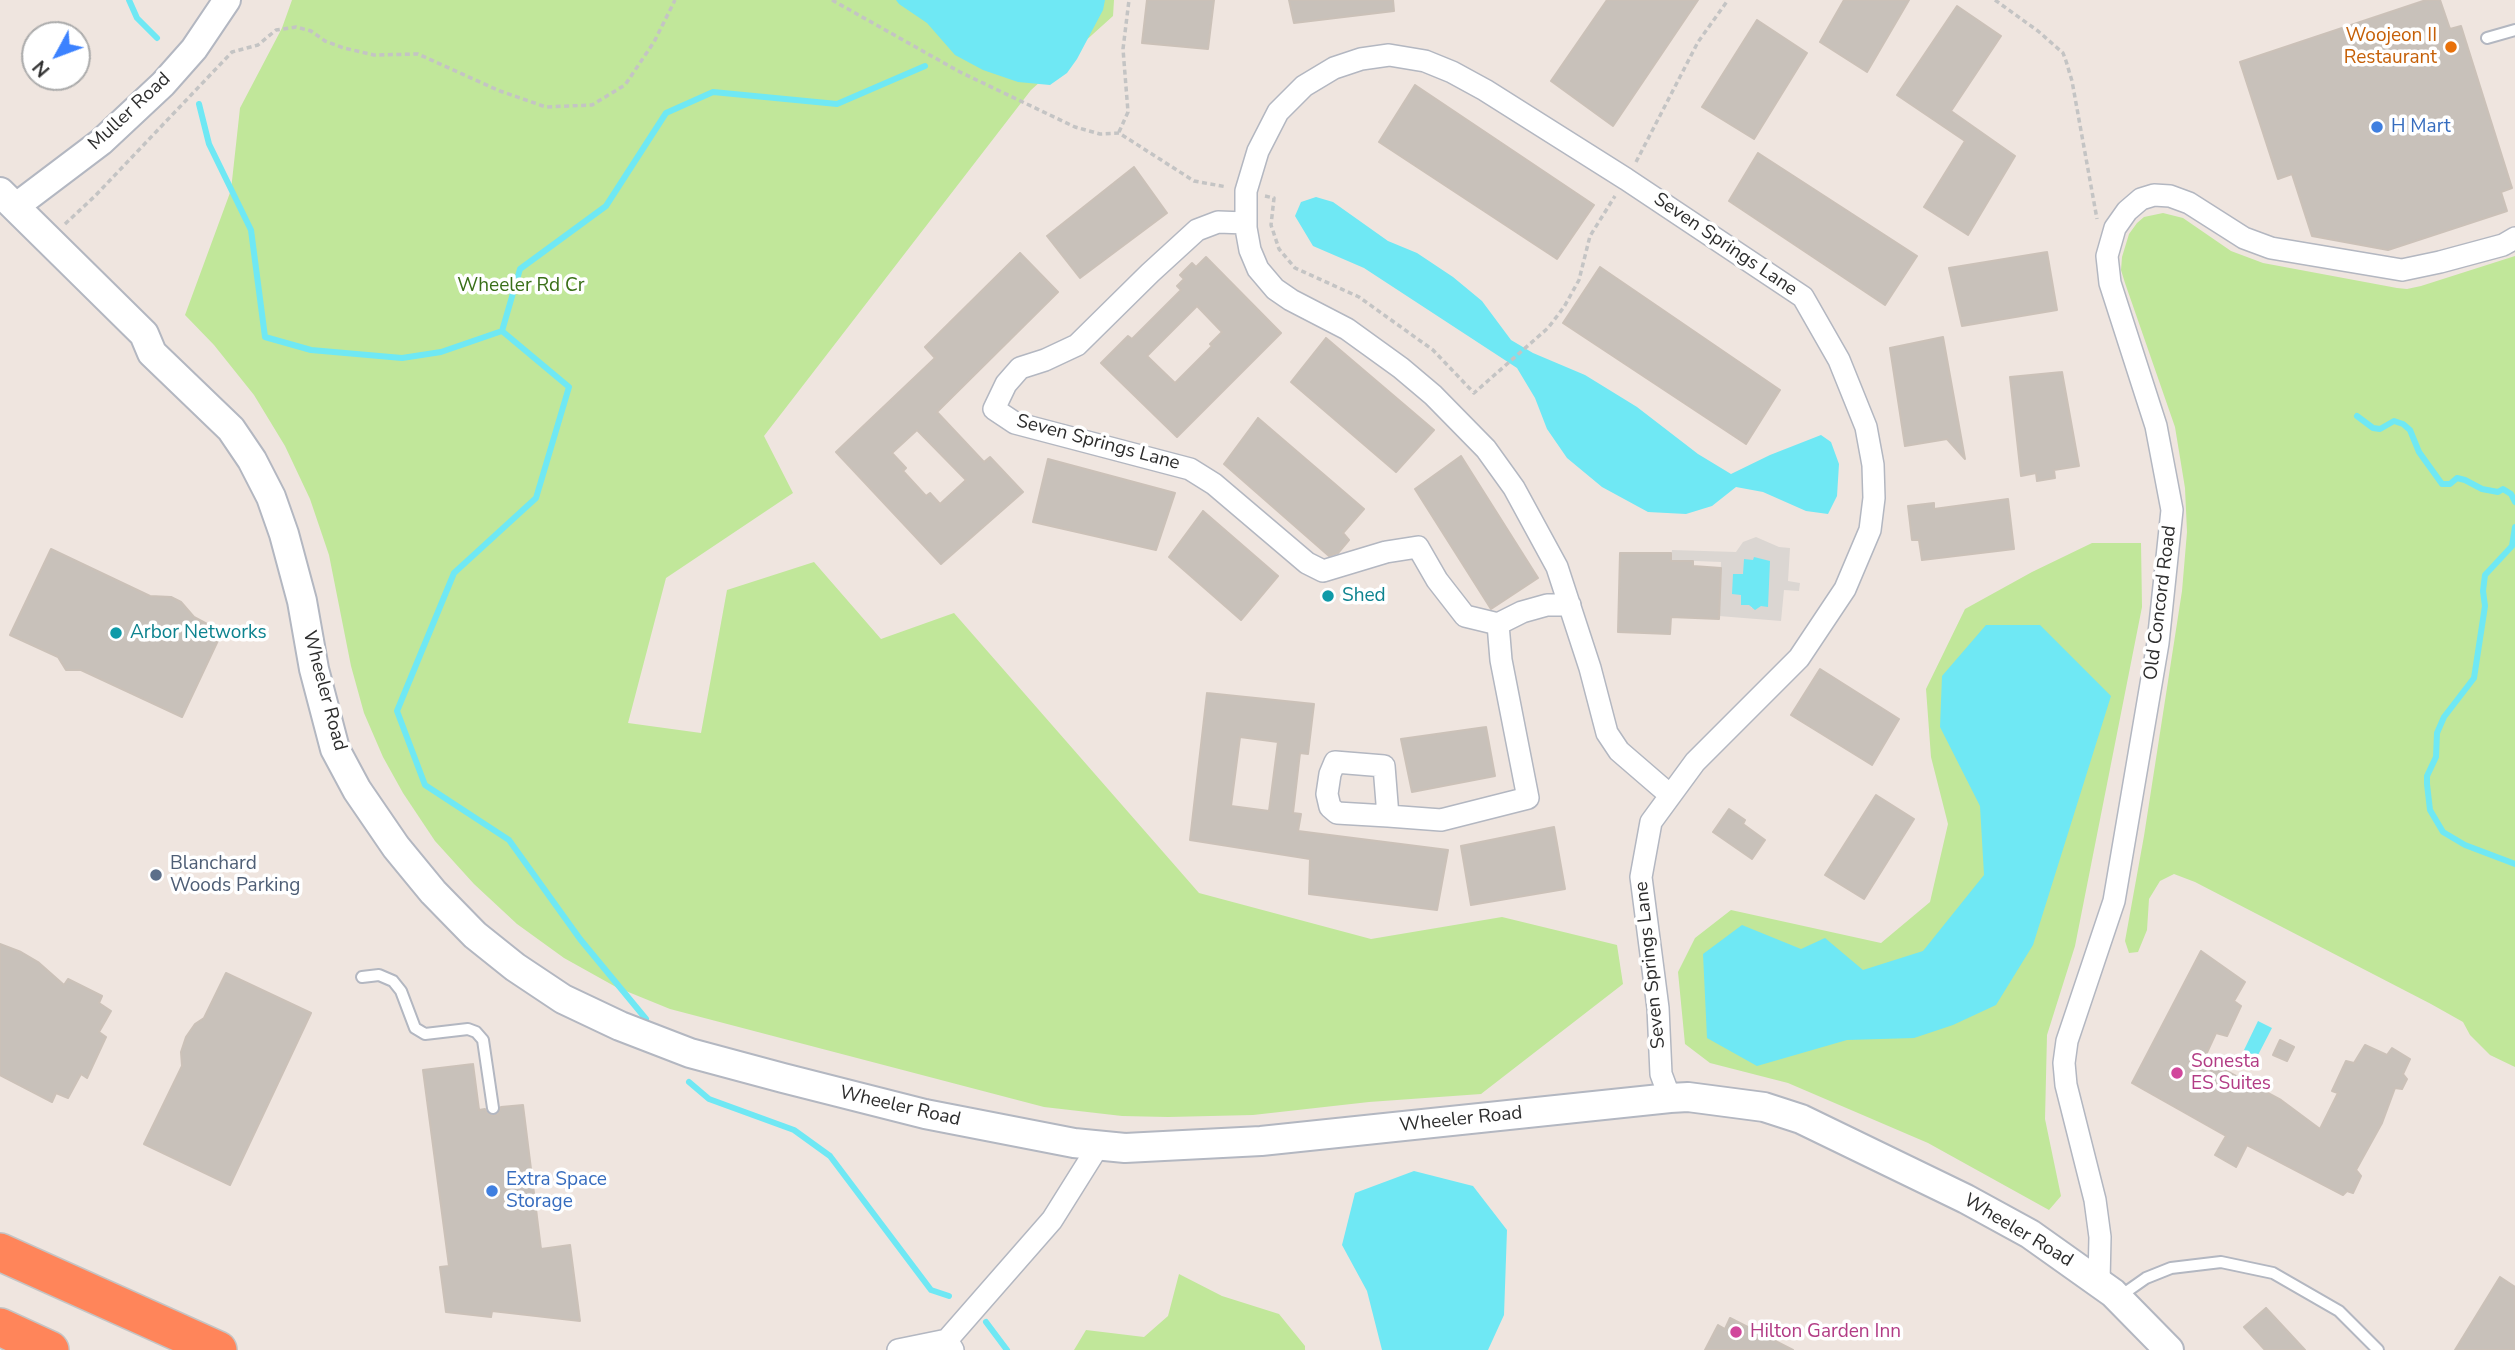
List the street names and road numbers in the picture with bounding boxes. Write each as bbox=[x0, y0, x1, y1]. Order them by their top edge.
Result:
street label: Muller Road bbox=[84, 68, 176, 156]
street label: Seven Springs Lane bbox=[1649, 188, 1801, 302]
street label: Seven Springs Lane bbox=[1014, 410, 1182, 476]
street label: Old Concord Road bbox=[2140, 524, 2182, 682]
street label: Wheeler Road bbox=[297, 628, 351, 754]
street label: Seven Springs Lane bbox=[1631, 880, 1671, 1050]
street label: Wheeler Road bbox=[837, 1082, 963, 1132]
street label: Wheeler Road bbox=[1398, 1102, 1524, 1138]
street label: Wheeler Road bbox=[1959, 1189, 2077, 1273]

